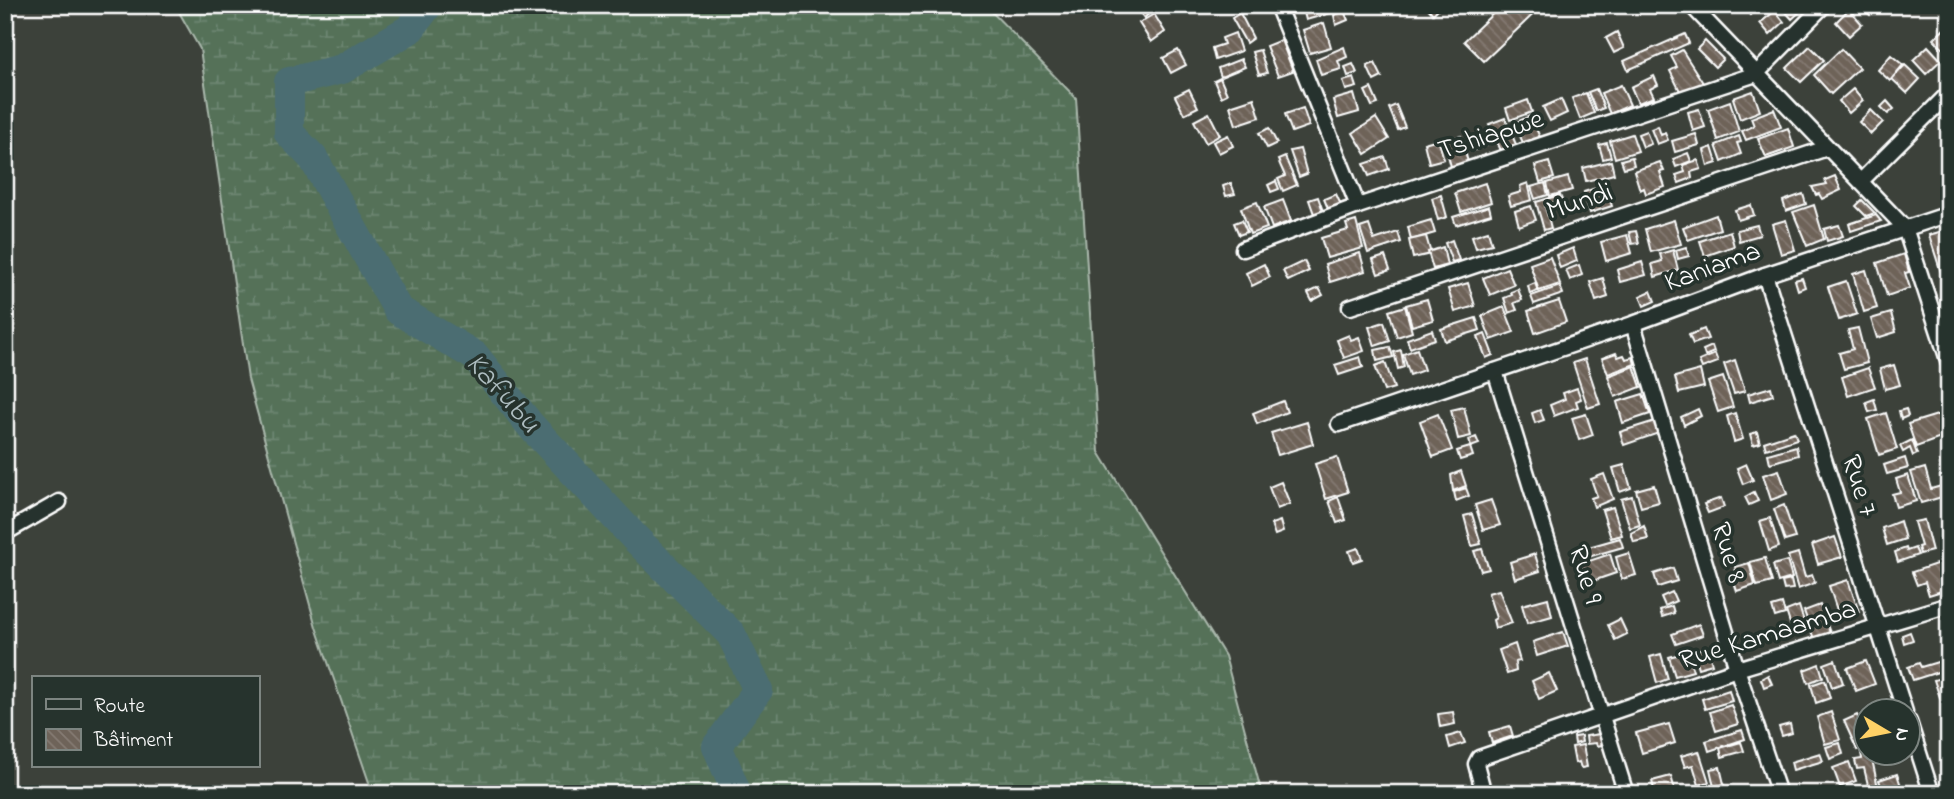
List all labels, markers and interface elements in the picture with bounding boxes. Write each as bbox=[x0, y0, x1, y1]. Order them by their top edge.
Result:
street label: Tshiapwe bbox=[1433, 100, 1549, 172]
street label: Mundi bbox=[1542, 173, 1618, 233]
street label: Kaniama bbox=[1659, 232, 1767, 304]
water label: Kafubu bbox=[454, 344, 550, 444]
street label: Rue 7 bbox=[1829, 450, 1887, 522]
street label: Rue 8 bbox=[1698, 518, 1756, 588]
street label: Rue 9 bbox=[1556, 541, 1612, 610]
street label: Rue Kamaamba bbox=[1674, 590, 1862, 682]
legend bbox=[32, 676, 259, 768]
text: Route bbox=[94, 692, 146, 722]
north arrow bbox=[1853, 698, 1923, 768]
text: Bâtiment bbox=[93, 726, 173, 756]
text: N bbox=[1887, 726, 1916, 743]

